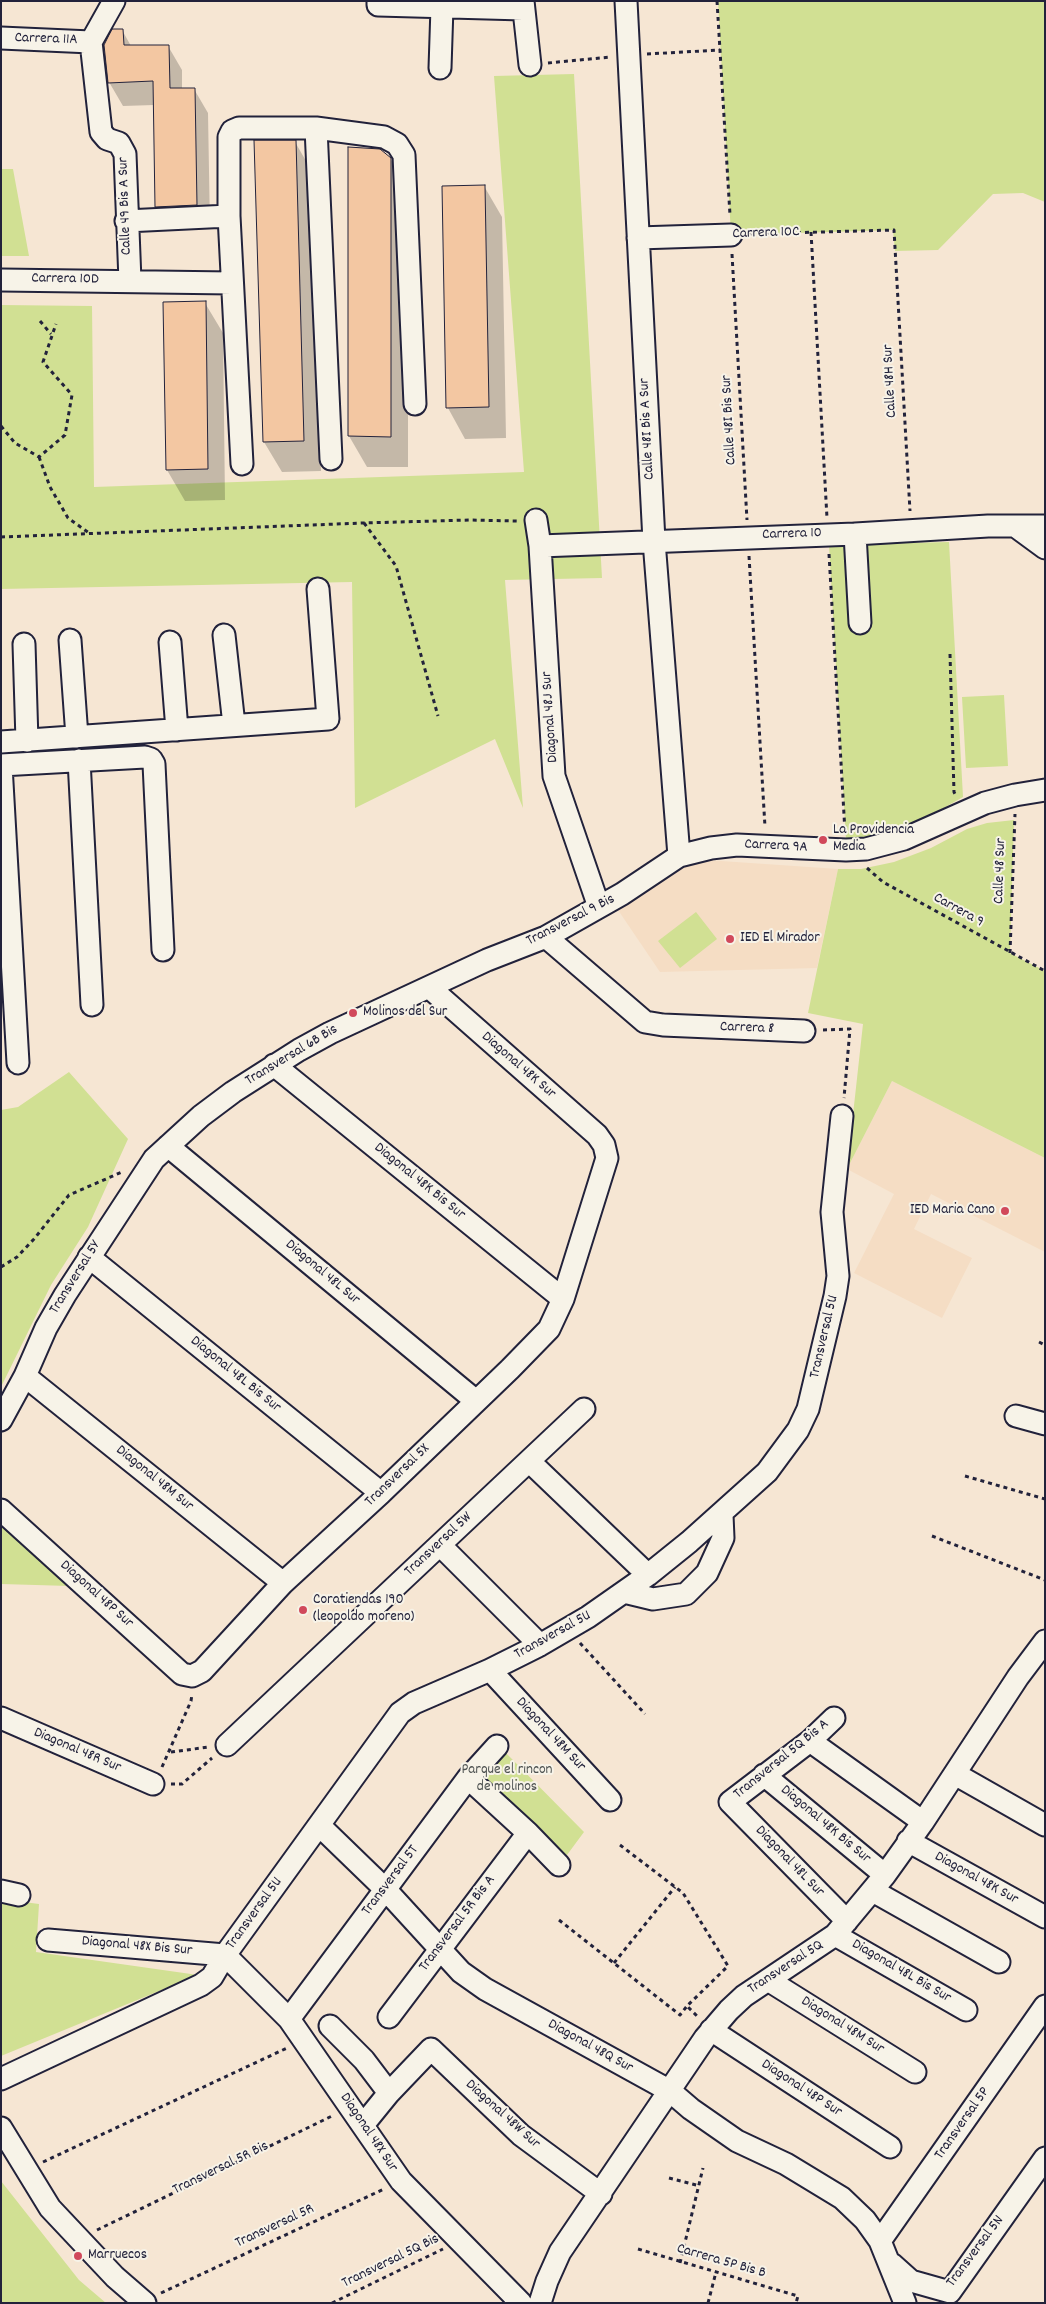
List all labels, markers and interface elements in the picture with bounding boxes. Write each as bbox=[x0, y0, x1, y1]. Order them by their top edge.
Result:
street label: Carrera 11A bbox=[14, 30, 78, 50]
street label: Calle 49 Bis A Sur bbox=[115, 157, 137, 255]
street label: Carrera 10C bbox=[732, 224, 800, 244]
street label: Carrera 10D bbox=[31, 270, 99, 290]
street label: Calle 48H Sur bbox=[880, 344, 902, 418]
street label: Calle 48I Bis Sur bbox=[719, 374, 741, 466]
street label: Calle 48I Bis A Sur bbox=[636, 378, 660, 480]
street label: Carrera 10 bbox=[762, 525, 822, 545]
street label: Diagonal 48J Sur bbox=[539, 671, 563, 763]
place label: La Providencia Media bbox=[833, 822, 914, 857]
marker: La Providencia Media bbox=[817, 834, 829, 846]
street label: Carrera 9A bbox=[744, 836, 808, 858]
street label: Calle 48 Sur bbox=[991, 838, 1011, 904]
street label: Carrera 9 bbox=[930, 890, 986, 932]
street label: Transversal 9 Bis bbox=[524, 891, 618, 951]
place label: IED El Mirador bbox=[740, 930, 820, 948]
marker: IED El Mirador bbox=[724, 933, 736, 945]
place label: Molinos del Sur bbox=[363, 1004, 447, 1022]
marker: Molinos del Sur bbox=[347, 1007, 359, 1019]
street label: Carrera 8 bbox=[720, 1019, 774, 1039]
street label: Transversal 6B Bis bbox=[242, 1021, 342, 1091]
street label: Diagonal 48K Sur bbox=[477, 1029, 559, 1103]
street label: Diagonal 48K Bis Sur bbox=[370, 1140, 468, 1224]
place label: IED Maria Cano bbox=[910, 1202, 995, 1220]
marker: IED Maria Cano bbox=[999, 1205, 1011, 1217]
street label: Diagonal 48L Sur bbox=[281, 1236, 363, 1310]
street label: Transversal 5Y bbox=[46, 1238, 106, 1318]
street label: Transversal 5U bbox=[807, 1294, 843, 1380]
street label: Diagonal 48L Bis Sur bbox=[186, 1333, 284, 1417]
street label: Transversal 5X bbox=[362, 1441, 434, 1511]
street label: Diagonal 48M Sur bbox=[111, 1442, 197, 1516]
street label: Transversal 5W bbox=[401, 1509, 477, 1581]
street label: Diagonal 48P Sur bbox=[55, 1557, 137, 1633]
place label: Coratiendas 190 (leopoldo moreno) bbox=[313, 1592, 414, 1627]
marker: Coratiendas 190 (leopoldo moreno) bbox=[297, 1604, 309, 1616]
street label: Transversal 5U bbox=[512, 1608, 594, 1664]
street label: Diagonal 48M Sur bbox=[511, 1694, 589, 1776]
street label: Transversal 5Q Bis A bbox=[731, 1716, 833, 1804]
street label: Diagonal 48R Sur bbox=[31, 1724, 123, 1778]
park label: Parque el rincon de molinos bbox=[461, 1762, 553, 1797]
street label: Diagonal 48K Bis Sur bbox=[776, 1782, 874, 1868]
street label: Diagonal 48L Sur bbox=[751, 1823, 827, 1901]
street label: Transversal 5T bbox=[359, 1842, 423, 1920]
street label: Diagonal 48K Sur bbox=[931, 1849, 1021, 1909]
street label: Transversal 5R Bis A bbox=[416, 1872, 500, 1976]
street label: Transversal 5U bbox=[223, 1874, 287, 1954]
street label: Diagonal 48X Bis Sur bbox=[81, 1933, 193, 1961]
street label: Diagonal 48L Bis Sur bbox=[848, 1936, 954, 2008]
street label: Transversal 5Q bbox=[745, 1937, 827, 1999]
street label: Diagonal 48M Sur bbox=[797, 1993, 887, 2059]
street label: Diagonal 48Q Sur bbox=[544, 2016, 636, 2078]
street label: Diagonal 48P Sur bbox=[757, 2056, 845, 2122]
street label: Diagonal 48W Sur bbox=[461, 2077, 543, 2153]
street label: Transversal 5P bbox=[931, 2084, 995, 2164]
street label: Diagonal 48X Sur bbox=[335, 2090, 401, 2176]
street label: Transversal 5R Bis bbox=[170, 2138, 272, 2200]
street label: Transversal 5R bbox=[233, 2201, 317, 2253]
street label: Transversal 5N bbox=[943, 2213, 1009, 2291]
street label: Transversal 5Q Bis bbox=[339, 2231, 443, 2293]
street label: Carrera 5P Bis B bbox=[674, 2241, 768, 2283]
place label: Marruecos bbox=[88, 2247, 147, 2265]
marker: Marruecos bbox=[72, 2250, 84, 2262]

